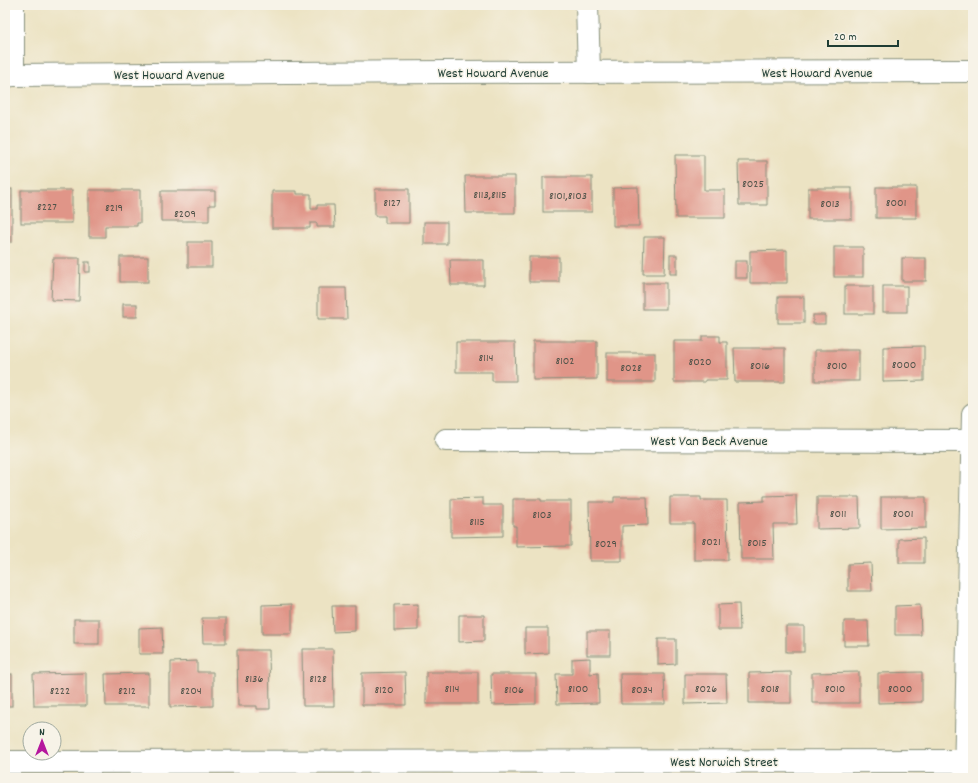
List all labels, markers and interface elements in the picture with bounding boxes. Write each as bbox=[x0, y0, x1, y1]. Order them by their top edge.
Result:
scale bar bbox=[828, 22, 898, 48]
text: 20 m bbox=[834, 29, 857, 46]
street label: West Howard Avenue bbox=[438, 64, 548, 84]
street label: West Howard Avenue bbox=[762, 64, 872, 84]
street label: West Howard Avenue bbox=[114, 66, 224, 86]
house number: 8025 bbox=[742, 176, 764, 193]
house number: 8113,8115 bbox=[473, 187, 507, 204]
house number: 8101,8103 bbox=[549, 188, 587, 205]
house number: 8127 bbox=[383, 195, 401, 212]
house number: 8001 bbox=[886, 195, 906, 212]
house number: 8013 bbox=[820, 196, 840, 213]
house number: 8227 bbox=[37, 199, 57, 216]
house number: 8219 bbox=[105, 200, 123, 217]
house number: 8209 bbox=[174, 206, 196, 223]
house number: 8114 bbox=[478, 350, 494, 367]
house number: 8102 bbox=[555, 353, 575, 370]
house number: 8020 bbox=[688, 354, 712, 371]
house number: 8000 bbox=[892, 357, 916, 374]
house number: 8016 bbox=[750, 358, 770, 375]
house number: 8010 bbox=[827, 358, 847, 375]
house number: 8028 bbox=[620, 360, 642, 377]
street label: West Van Beck Avenue bbox=[650, 432, 768, 452]
house number: 8011 bbox=[830, 506, 846, 523]
house number: 8001 bbox=[893, 506, 913, 523]
house number: 8103 bbox=[532, 507, 552, 524]
house number: 8115 bbox=[469, 514, 485, 531]
house number: 8021 bbox=[701, 534, 721, 551]
house number: 8015 bbox=[747, 535, 767, 552]
house number: 8029 bbox=[595, 536, 617, 553]
house number: 8136 bbox=[245, 671, 263, 688]
house number: 8128 bbox=[309, 671, 327, 688]
house number: 8114 bbox=[444, 681, 460, 698]
house number: 8100 bbox=[568, 681, 588, 698]
house number: 8026 bbox=[695, 681, 717, 698]
house number: 8018 bbox=[761, 681, 780, 698]
house number: 8010 bbox=[825, 681, 845, 698]
house number: 8000 bbox=[888, 681, 912, 698]
house number: 8120 bbox=[374, 682, 394, 699]
house number: 8106 bbox=[504, 682, 524, 699]
house number: 8034 bbox=[631, 682, 653, 699]
house number: 8222 bbox=[50, 683, 70, 700]
house number: 8212 bbox=[118, 683, 136, 700]
house number: 8204 bbox=[180, 683, 202, 700]
north arrow bbox=[22, 721, 62, 761]
text: N bbox=[39, 725, 45, 741]
street label: West Norwich Street bbox=[670, 753, 778, 773]

